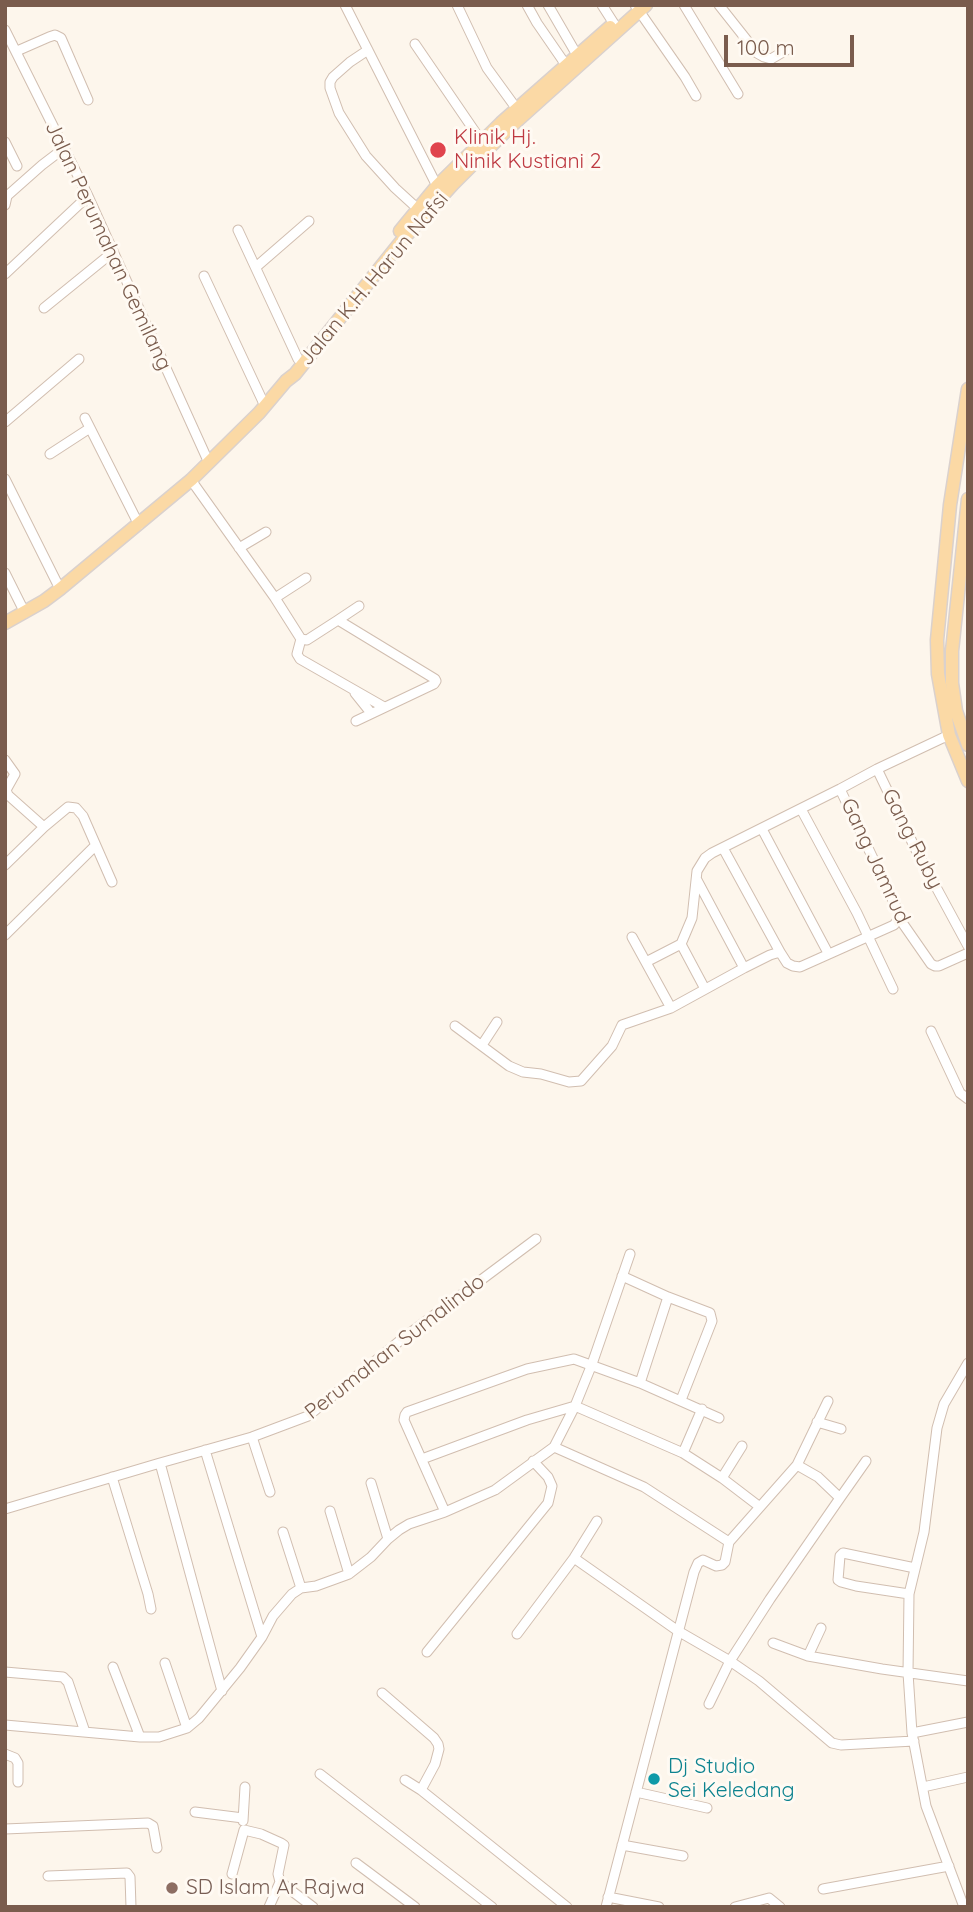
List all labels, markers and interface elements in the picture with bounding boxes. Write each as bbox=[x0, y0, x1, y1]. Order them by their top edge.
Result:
scale bar bbox=[728, 21, 858, 65]
text: 100 m bbox=[737, 34, 795, 60]
street label: Jalan Perumahan Gemilang bbox=[39, 118, 177, 374]
place label: Klinik Hj. Ninik Kustiani 2 bbox=[454, 125, 601, 175]
marker: Klinik Hj. Ninik Kustiani 2 bbox=[428, 140, 448, 160]
street label: Jalan K.H. Harun Nafsi bbox=[294, 187, 454, 371]
street label: Gang Ruby bbox=[876, 785, 948, 893]
street label: Gang Jamrud bbox=[835, 794, 915, 928]
street label: Perumahan Sumalindo bbox=[300, 1269, 490, 1425]
place label: Dj Studio Sei Keledang bbox=[668, 1754, 795, 1804]
marker: Dj Studio Sei Keledang bbox=[646, 1771, 662, 1787]
place label: SD Islam Ar Rajwa bbox=[186, 1875, 365, 1901]
marker: SD Islam Ar Rajwa bbox=[164, 1880, 180, 1896]

